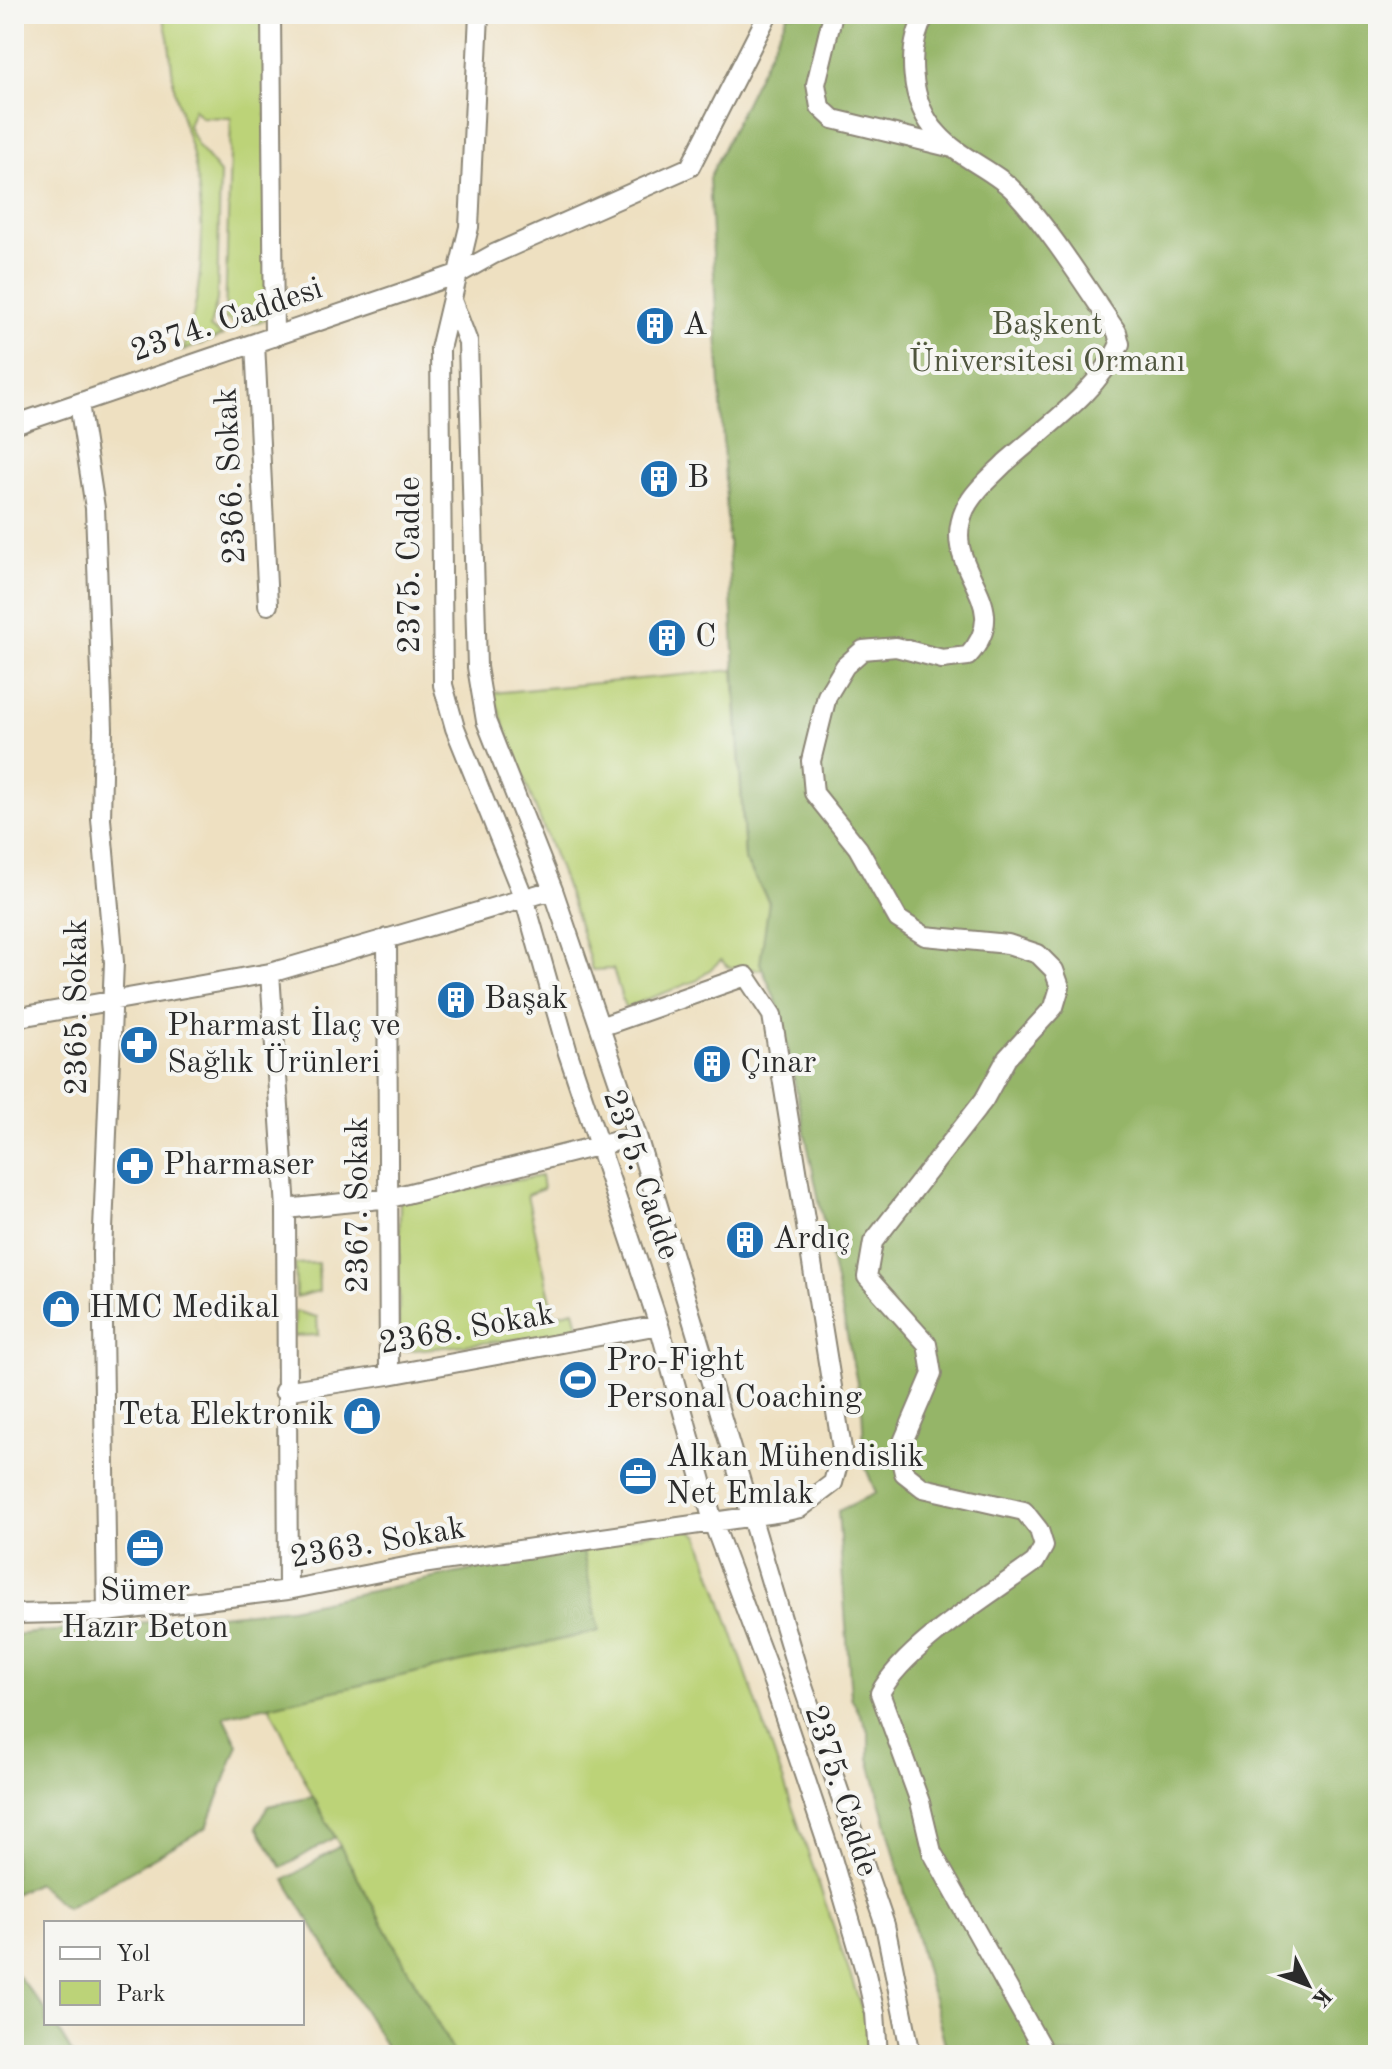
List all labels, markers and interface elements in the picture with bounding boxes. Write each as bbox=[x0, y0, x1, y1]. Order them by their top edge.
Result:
street label: 2374. Caddesi bbox=[127, 273, 327, 369]
building icon: A bbox=[634, 305, 676, 347]
place label: A bbox=[683, 310, 707, 342]
park label: Başkent Üniversitesi Ormanı bbox=[909, 310, 1185, 379]
street label: 2366. Sokak bbox=[211, 387, 253, 565]
building icon: B bbox=[638, 458, 680, 500]
place label: B bbox=[687, 463, 709, 495]
street label: 2375. Cadde bbox=[395, 476, 427, 654]
building icon: C bbox=[646, 617, 688, 659]
place label: C bbox=[695, 622, 716, 654]
street label: 2365. Sokak bbox=[62, 919, 94, 1095]
building icon: Başak bbox=[435, 979, 477, 1021]
place label: Başak bbox=[484, 984, 568, 1016]
place label: Pharmast İlaç ve Sağlık Ürünleri bbox=[167, 1006, 400, 1080]
pharmacy icon: Pharmast İlaç ve Sağlık Ürünleri bbox=[118, 1024, 160, 1066]
building icon: Çınar bbox=[691, 1043, 733, 1085]
place label: Çınar bbox=[740, 1048, 816, 1080]
street label: 2375. Cadde bbox=[596, 1086, 684, 1264]
street label: 2367. Sokak bbox=[343, 1117, 375, 1293]
pharmacy icon: Pharmaser bbox=[114, 1145, 156, 1187]
place label: Pharmaser bbox=[163, 1150, 314, 1182]
building icon: Ardıç bbox=[724, 1219, 766, 1261]
place label: Ardıç bbox=[773, 1224, 850, 1256]
shop icon: HMC Medikal bbox=[40, 1288, 82, 1330]
place label: HMC Medikal bbox=[89, 1293, 279, 1325]
street label: 2368. Sokak bbox=[377, 1299, 557, 1361]
place label: Pro-Fight Personal Coaching bbox=[606, 1346, 862, 1415]
sports icon: Pro-Fight Personal Coaching bbox=[557, 1359, 599, 1401]
shop icon: Teta Elektronik bbox=[341, 1395, 383, 1437]
place label: Teta Elektronik bbox=[118, 1400, 334, 1432]
place label: Alkan Mühendislik Net Emlak bbox=[666, 1442, 924, 1511]
office icon: Alkan Mühendislik Net Emlak bbox=[617, 1455, 659, 1497]
street label: 2363. Sokak bbox=[288, 1513, 468, 1575]
office icon: Sümer Hazır Beton bbox=[124, 1527, 166, 1569]
place label: Sümer Hazır Beton bbox=[62, 1576, 228, 1645]
street label: 2375. Cadde bbox=[797, 1702, 883, 1880]
legend bbox=[44, 1921, 304, 2025]
text: Yol bbox=[116, 1943, 150, 1967]
north arrow bbox=[1268, 1945, 1348, 2025]
text: Park bbox=[116, 1983, 165, 2007]
text: K bbox=[1307, 1983, 1335, 2011]

